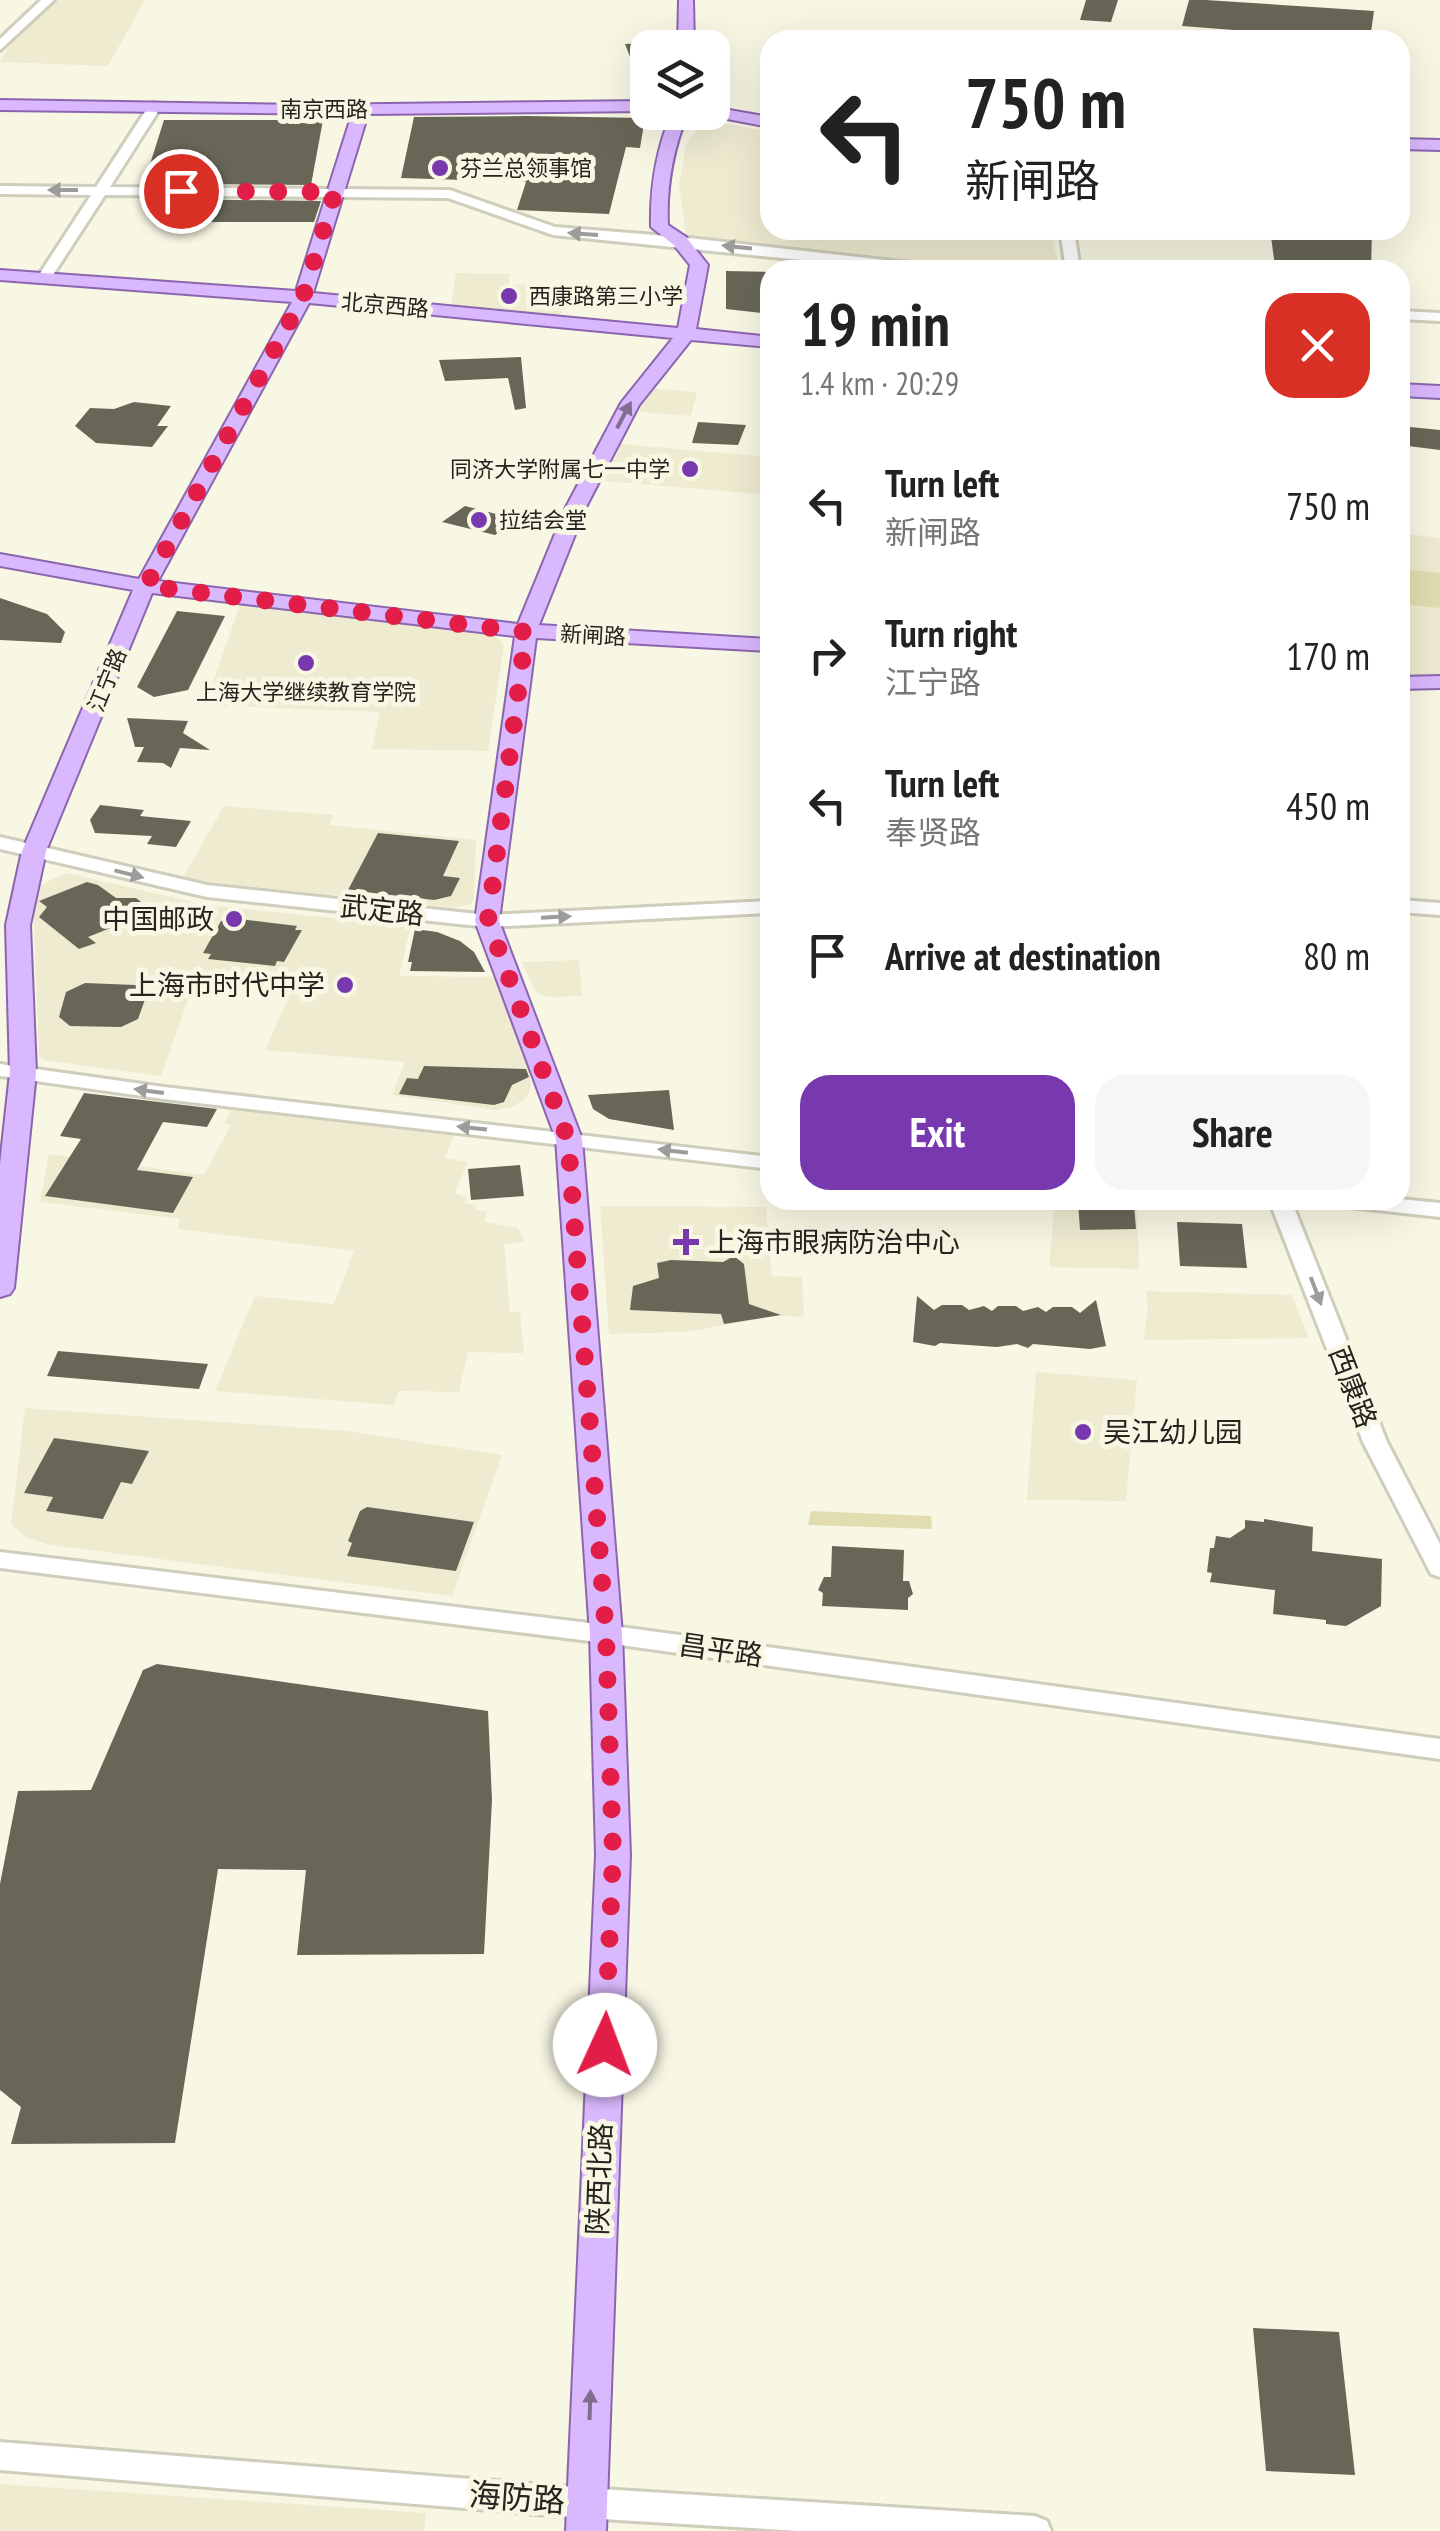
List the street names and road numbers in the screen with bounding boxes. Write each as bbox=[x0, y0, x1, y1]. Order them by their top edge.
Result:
street label: 南京西路 bbox=[280, 95, 368, 123]
street label: 北京西路 bbox=[340, 287, 430, 323]
street label: 新闸路 bbox=[559, 619, 627, 651]
street label: 江宁路 bbox=[82, 644, 132, 716]
street label: 武定路 bbox=[338, 887, 426, 932]
street label: 西康路 bbox=[1321, 1341, 1386, 1433]
street label: 昌平路 bbox=[677, 1625, 765, 1674]
street label: 陕西北路 bbox=[578, 2122, 619, 2236]
street label: 海防路 bbox=[468, 2473, 566, 2521]

